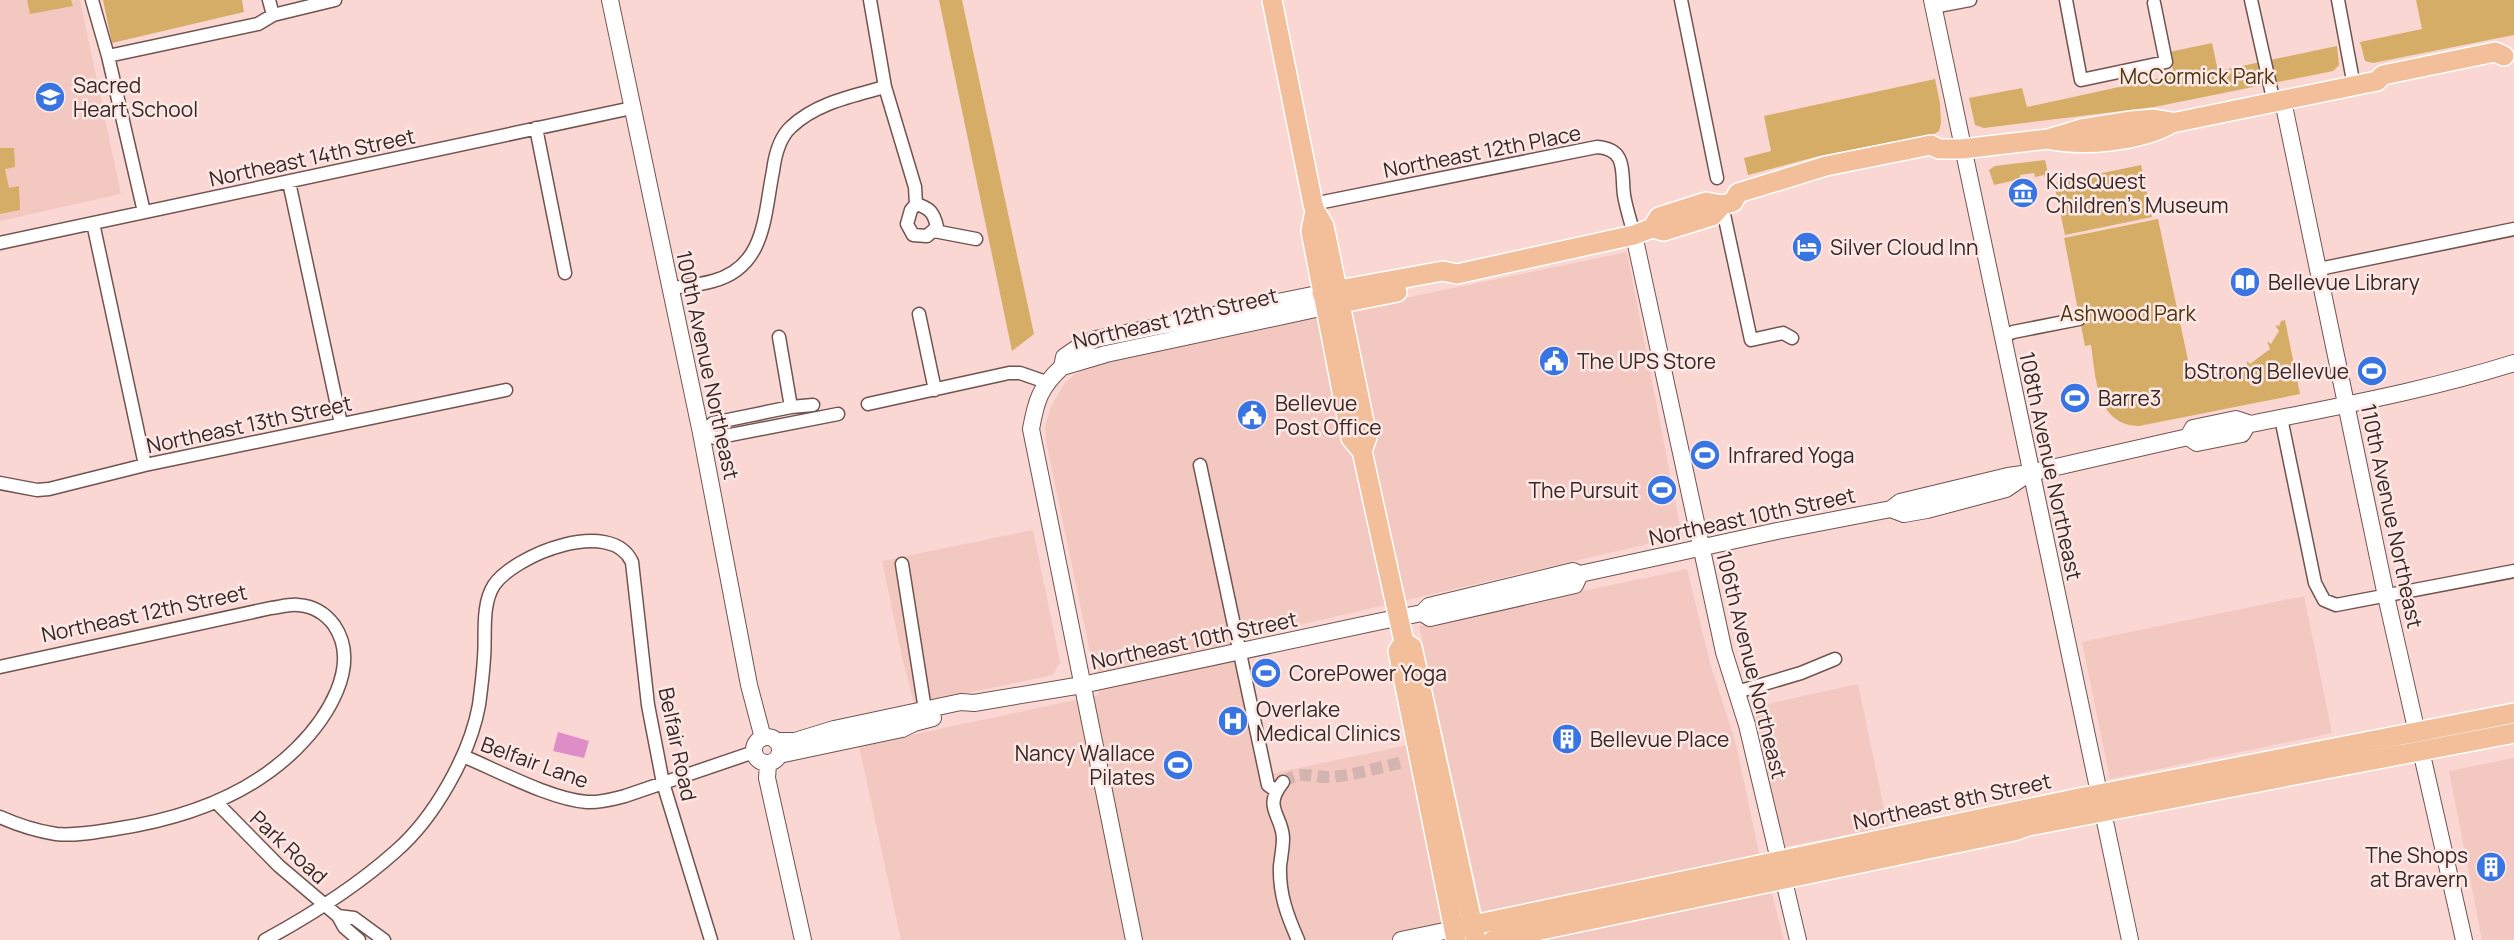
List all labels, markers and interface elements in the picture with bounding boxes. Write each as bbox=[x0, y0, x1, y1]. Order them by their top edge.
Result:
park label: McCormick Park bbox=[2119, 62, 2275, 90]
place label: Sacred Heart School bbox=[73, 71, 198, 123]
school or university icon: Sacred Heart School bbox=[33, 80, 67, 114]
street label: Northeast 12th Place bbox=[1381, 118, 1583, 184]
street label: Northeast 14th Street bbox=[206, 121, 418, 193]
place label: KidsQuest Children's Museum bbox=[2046, 167, 2229, 219]
museum icon: KidsQuest Children's Museum bbox=[2006, 176, 2040, 210]
hotel icon: Silver Cloud Inn bbox=[1790, 230, 1824, 264]
place label: Silver Cloud Inn bbox=[1830, 233, 1978, 261]
street label: 100th Avenue Northeast bbox=[670, 248, 746, 482]
library icon: Bellevue Library bbox=[2228, 265, 2262, 299]
place label: Bellevue Library bbox=[2268, 268, 2420, 296]
street label: Northeast 12th Street bbox=[1070, 281, 1280, 355]
park label: Ashwood Park bbox=[2060, 299, 2196, 327]
public building icon: The UPS Store bbox=[1537, 344, 1571, 378]
place label: The UPS Store bbox=[1577, 347, 1716, 375]
street label: 108th Avenue Northeast bbox=[2013, 349, 2089, 583]
sports icon: bStrong Bellevue bbox=[2355, 354, 2389, 388]
place label: bStrong Bellevue bbox=[2184, 357, 2349, 385]
sports icon: Barre3 bbox=[2058, 381, 2092, 415]
place label: Barre3 bbox=[2098, 384, 2161, 412]
street label: Northeast 13th Street bbox=[144, 389, 354, 459]
place label: Bellevue Post Office bbox=[1275, 389, 1381, 441]
public building icon: Bellevue Post Office bbox=[1235, 398, 1269, 432]
street label: 110th Avenue Northeast bbox=[2355, 401, 2429, 631]
sports icon: Infrared Yoga bbox=[1688, 438, 1722, 472]
place label: Infrared Yoga bbox=[1728, 441, 1854, 469]
sports icon: The Pursuit bbox=[1645, 473, 1679, 507]
place label: The Pursuit bbox=[1528, 476, 1639, 504]
street label: Northeast 10th Street bbox=[1646, 480, 1858, 552]
street label: 106th Avenue Northeast bbox=[1710, 548, 1794, 782]
street label: Northeast 12th Street bbox=[39, 578, 249, 648]
street label: Northeast 10th Street bbox=[1088, 604, 1300, 676]
sports icon: CorePower Yoga bbox=[1249, 656, 1283, 690]
place label: CorePower Yoga bbox=[1289, 659, 1447, 687]
street label: Belfair Road bbox=[652, 685, 704, 803]
place label: Overlake Medical Clinics bbox=[1256, 695, 1400, 747]
hospital icon: Overlake Medical Clinics bbox=[1216, 704, 1250, 738]
building icon: Bellevue Place bbox=[1550, 722, 1584, 756]
place label: Bellevue Place bbox=[1590, 725, 1729, 753]
street label: Belfair Lane bbox=[477, 730, 593, 794]
place label: Nancy Wallace Pilates bbox=[1015, 739, 1155, 791]
sports icon: Nancy Wallace Pilates bbox=[1161, 748, 1195, 782]
street label: Northeast 8th Street bbox=[1851, 766, 2053, 836]
street label: Park Road bbox=[244, 804, 334, 890]
place label: The Shops at Bravern bbox=[2365, 841, 2468, 893]
building icon: The Shops at Bravern bbox=[2474, 850, 2508, 884]

